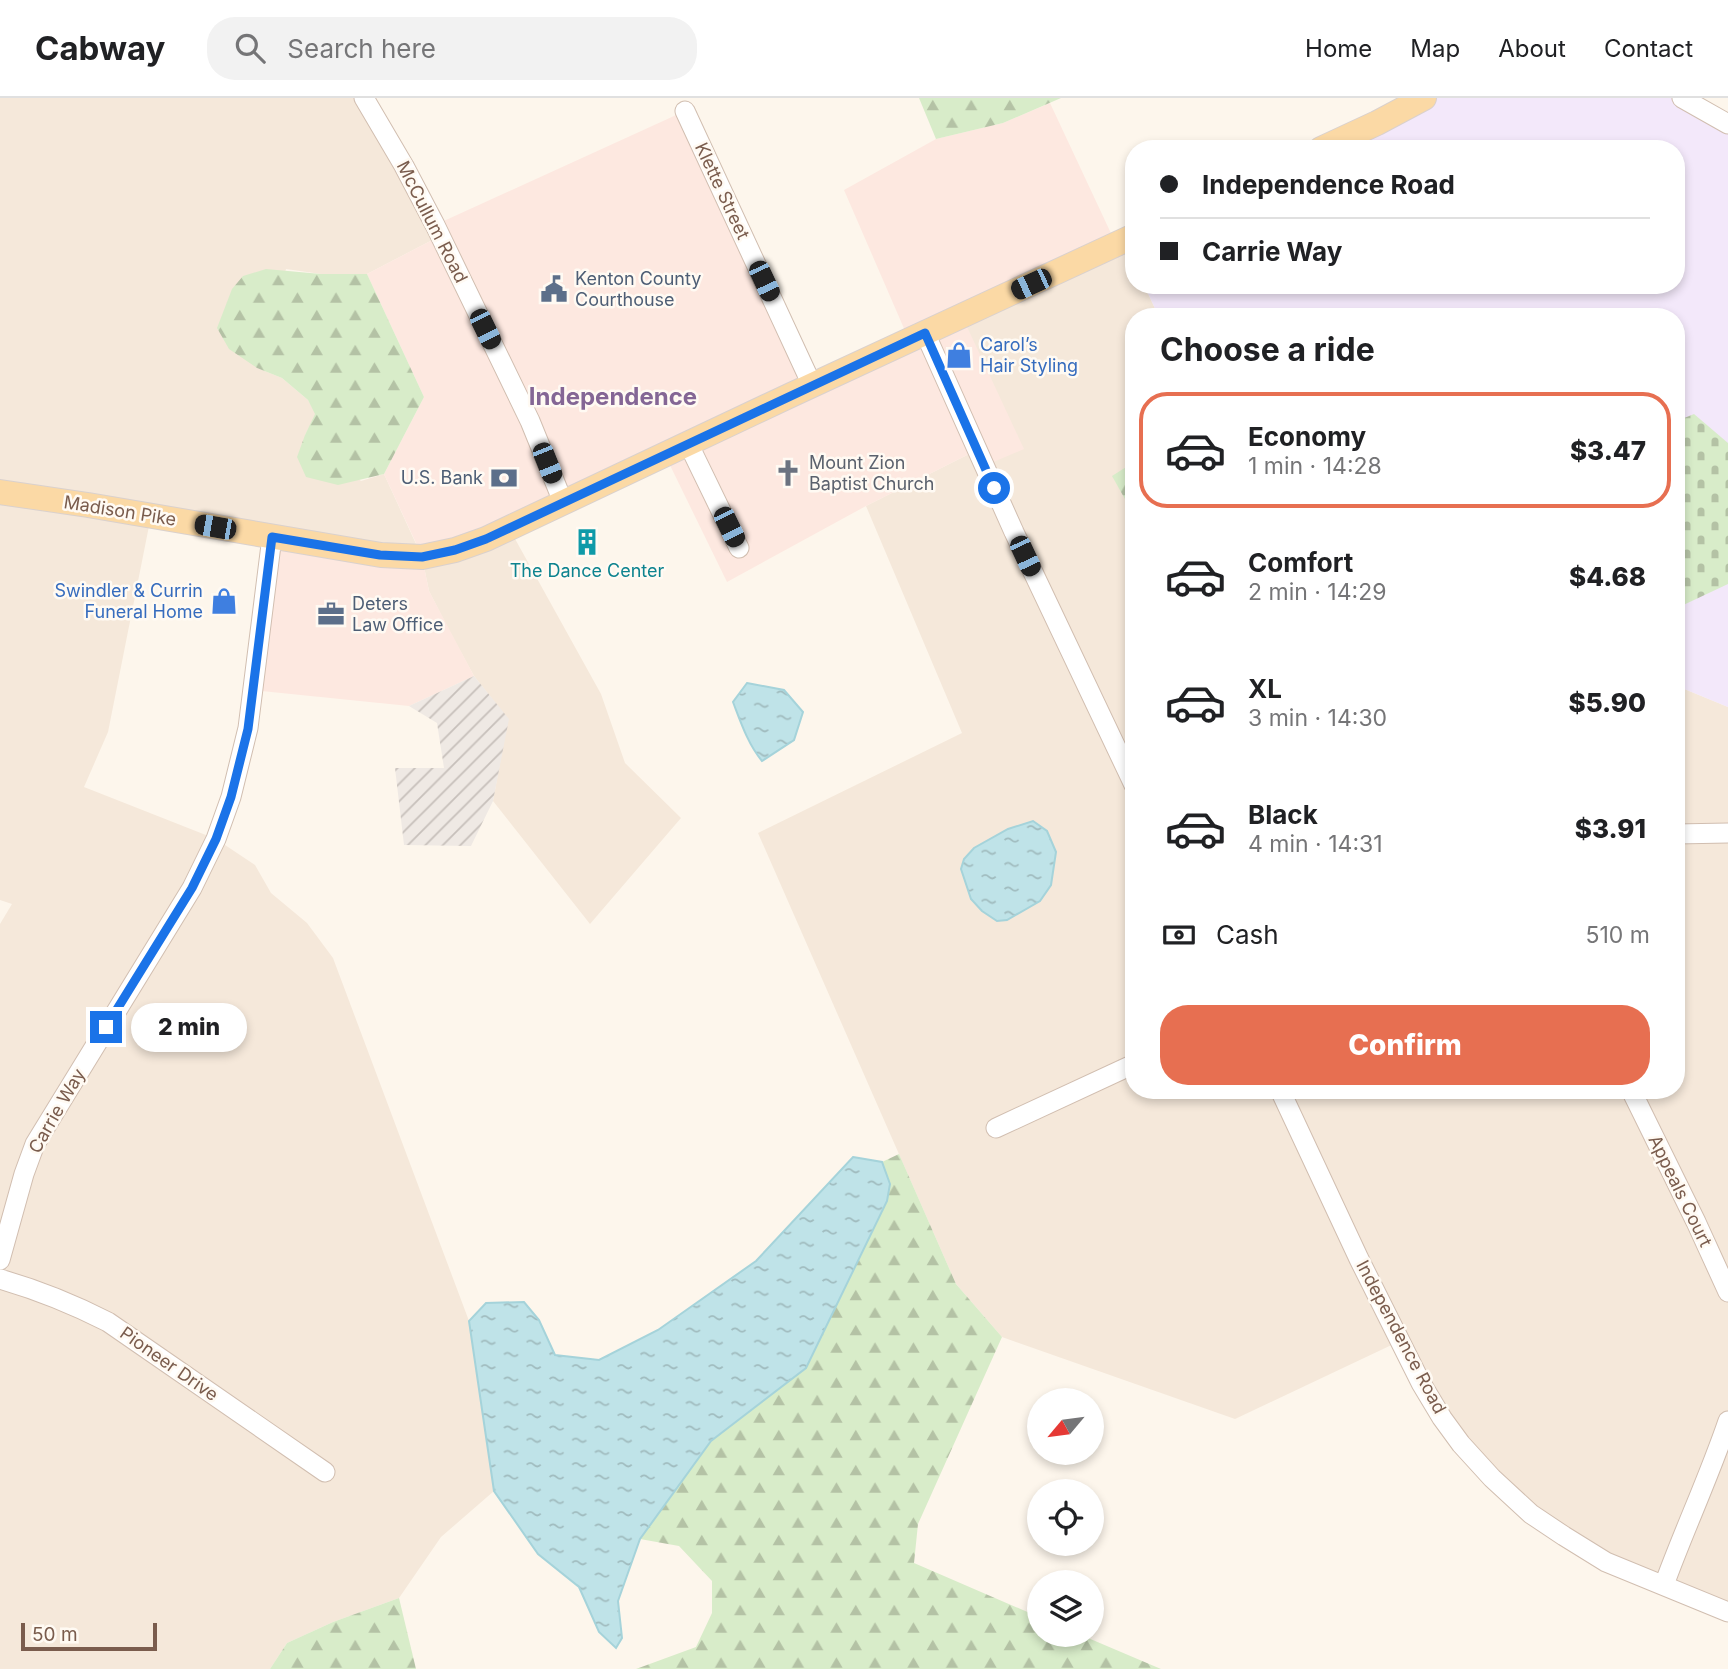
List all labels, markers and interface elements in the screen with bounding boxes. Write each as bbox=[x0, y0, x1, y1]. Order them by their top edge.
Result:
search box bbox=[207, 17, 697, 80]
text: Cabway bbox=[35, 28, 165, 68]
icon: search bbox=[231, 29, 269, 67]
text: Search here bbox=[287, 33, 436, 64]
text: Home bbox=[1305, 34, 1372, 63]
text: Map bbox=[1410, 34, 1460, 63]
text: About bbox=[1498, 34, 1566, 63]
text: Contact bbox=[1604, 34, 1693, 63]
street label: Klette Street bbox=[691, 139, 754, 243]
street label: McCullum Road bbox=[393, 157, 472, 286]
text: Independence Road bbox=[1202, 169, 1455, 200]
text: Carrie Way bbox=[1202, 236, 1342, 267]
car bbox=[746, 258, 783, 304]
car bbox=[1008, 266, 1055, 302]
place label: Kenton County Courthouse bbox=[575, 268, 701, 310]
public building icon: Kenton County Courthouse bbox=[539, 274, 569, 304]
car bbox=[467, 306, 504, 352]
text: Choose a ride bbox=[1160, 330, 1375, 369]
place label: Carol’s Hair Styling bbox=[980, 334, 1078, 376]
shop icon: Carol’s Hair Styling bbox=[944, 340, 974, 370]
district label: Independence bbox=[529, 382, 697, 411]
icon: car bbox=[1164, 419, 1227, 482]
text: Economy bbox=[1248, 421, 1366, 452]
text: $3.47 bbox=[1570, 435, 1646, 466]
car bbox=[530, 440, 565, 486]
place label: Mount Zion Baptist Church bbox=[809, 452, 934, 494]
text: 1 min · 14:28 bbox=[1248, 452, 1382, 480]
church icon: Mount Zion Baptist Church bbox=[773, 458, 803, 488]
bank icon: U.S. Bank bbox=[489, 463, 519, 493]
place label: U.S. Bank bbox=[401, 467, 483, 488]
route start bbox=[978, 472, 1010, 504]
street label: Madison Pike bbox=[62, 491, 178, 530]
car bbox=[711, 504, 748, 550]
car bbox=[193, 513, 238, 541]
building icon: The Dance Center bbox=[572, 527, 602, 557]
car bbox=[1007, 533, 1044, 579]
icon: car bbox=[1164, 545, 1227, 608]
text: Comfort bbox=[1248, 547, 1353, 578]
place label: The Dance Center bbox=[510, 560, 665, 581]
text: $4.68 bbox=[1569, 561, 1646, 592]
text: 2 min · 14:29 bbox=[1248, 578, 1387, 606]
place label: Swindler & Currin Funeral Home bbox=[54, 580, 203, 622]
shop icon: Swindler & Currin Funeral Home bbox=[209, 586, 239, 616]
place label: Deters Law Office bbox=[352, 593, 444, 635]
office icon: Deters Law Office bbox=[316, 599, 346, 629]
icon: car bbox=[1164, 671, 1227, 734]
text: XL bbox=[1248, 673, 1282, 704]
text: $5.90 bbox=[1568, 687, 1646, 718]
text: 3 min · 14:30 bbox=[1248, 704, 1387, 732]
icon: car bbox=[1164, 797, 1227, 860]
text: Black bbox=[1248, 799, 1318, 830]
text: $3.91 bbox=[1575, 813, 1646, 844]
text: 4 min · 14:31 bbox=[1248, 830, 1383, 858]
icon: cash bbox=[1160, 916, 1198, 954]
text: Cash bbox=[1216, 919, 1279, 950]
text: 510 m bbox=[1586, 921, 1650, 949]
callout: 2 min bbox=[130, 1002, 246, 1052]
button: Confirm bbox=[1160, 1005, 1650, 1085]
route end bbox=[90, 1011, 122, 1043]
text: 2 min bbox=[158, 1013, 220, 1041]
street label: Carrie Way bbox=[24, 1065, 89, 1157]
street label: Appeals Court bbox=[1644, 1131, 1717, 1250]
street label: Independence Road bbox=[1352, 1257, 1451, 1417]
street label: Pioneer Drive bbox=[116, 1322, 222, 1405]
north arrow bbox=[1027, 1388, 1104, 1465]
map controls bbox=[1027, 1388, 1104, 1647]
button: locate bbox=[1027, 1479, 1104, 1556]
button: layers bbox=[1027, 1570, 1104, 1647]
scale bar bbox=[21, 1620, 158, 1652]
text: 50 m bbox=[32, 1623, 78, 1646]

